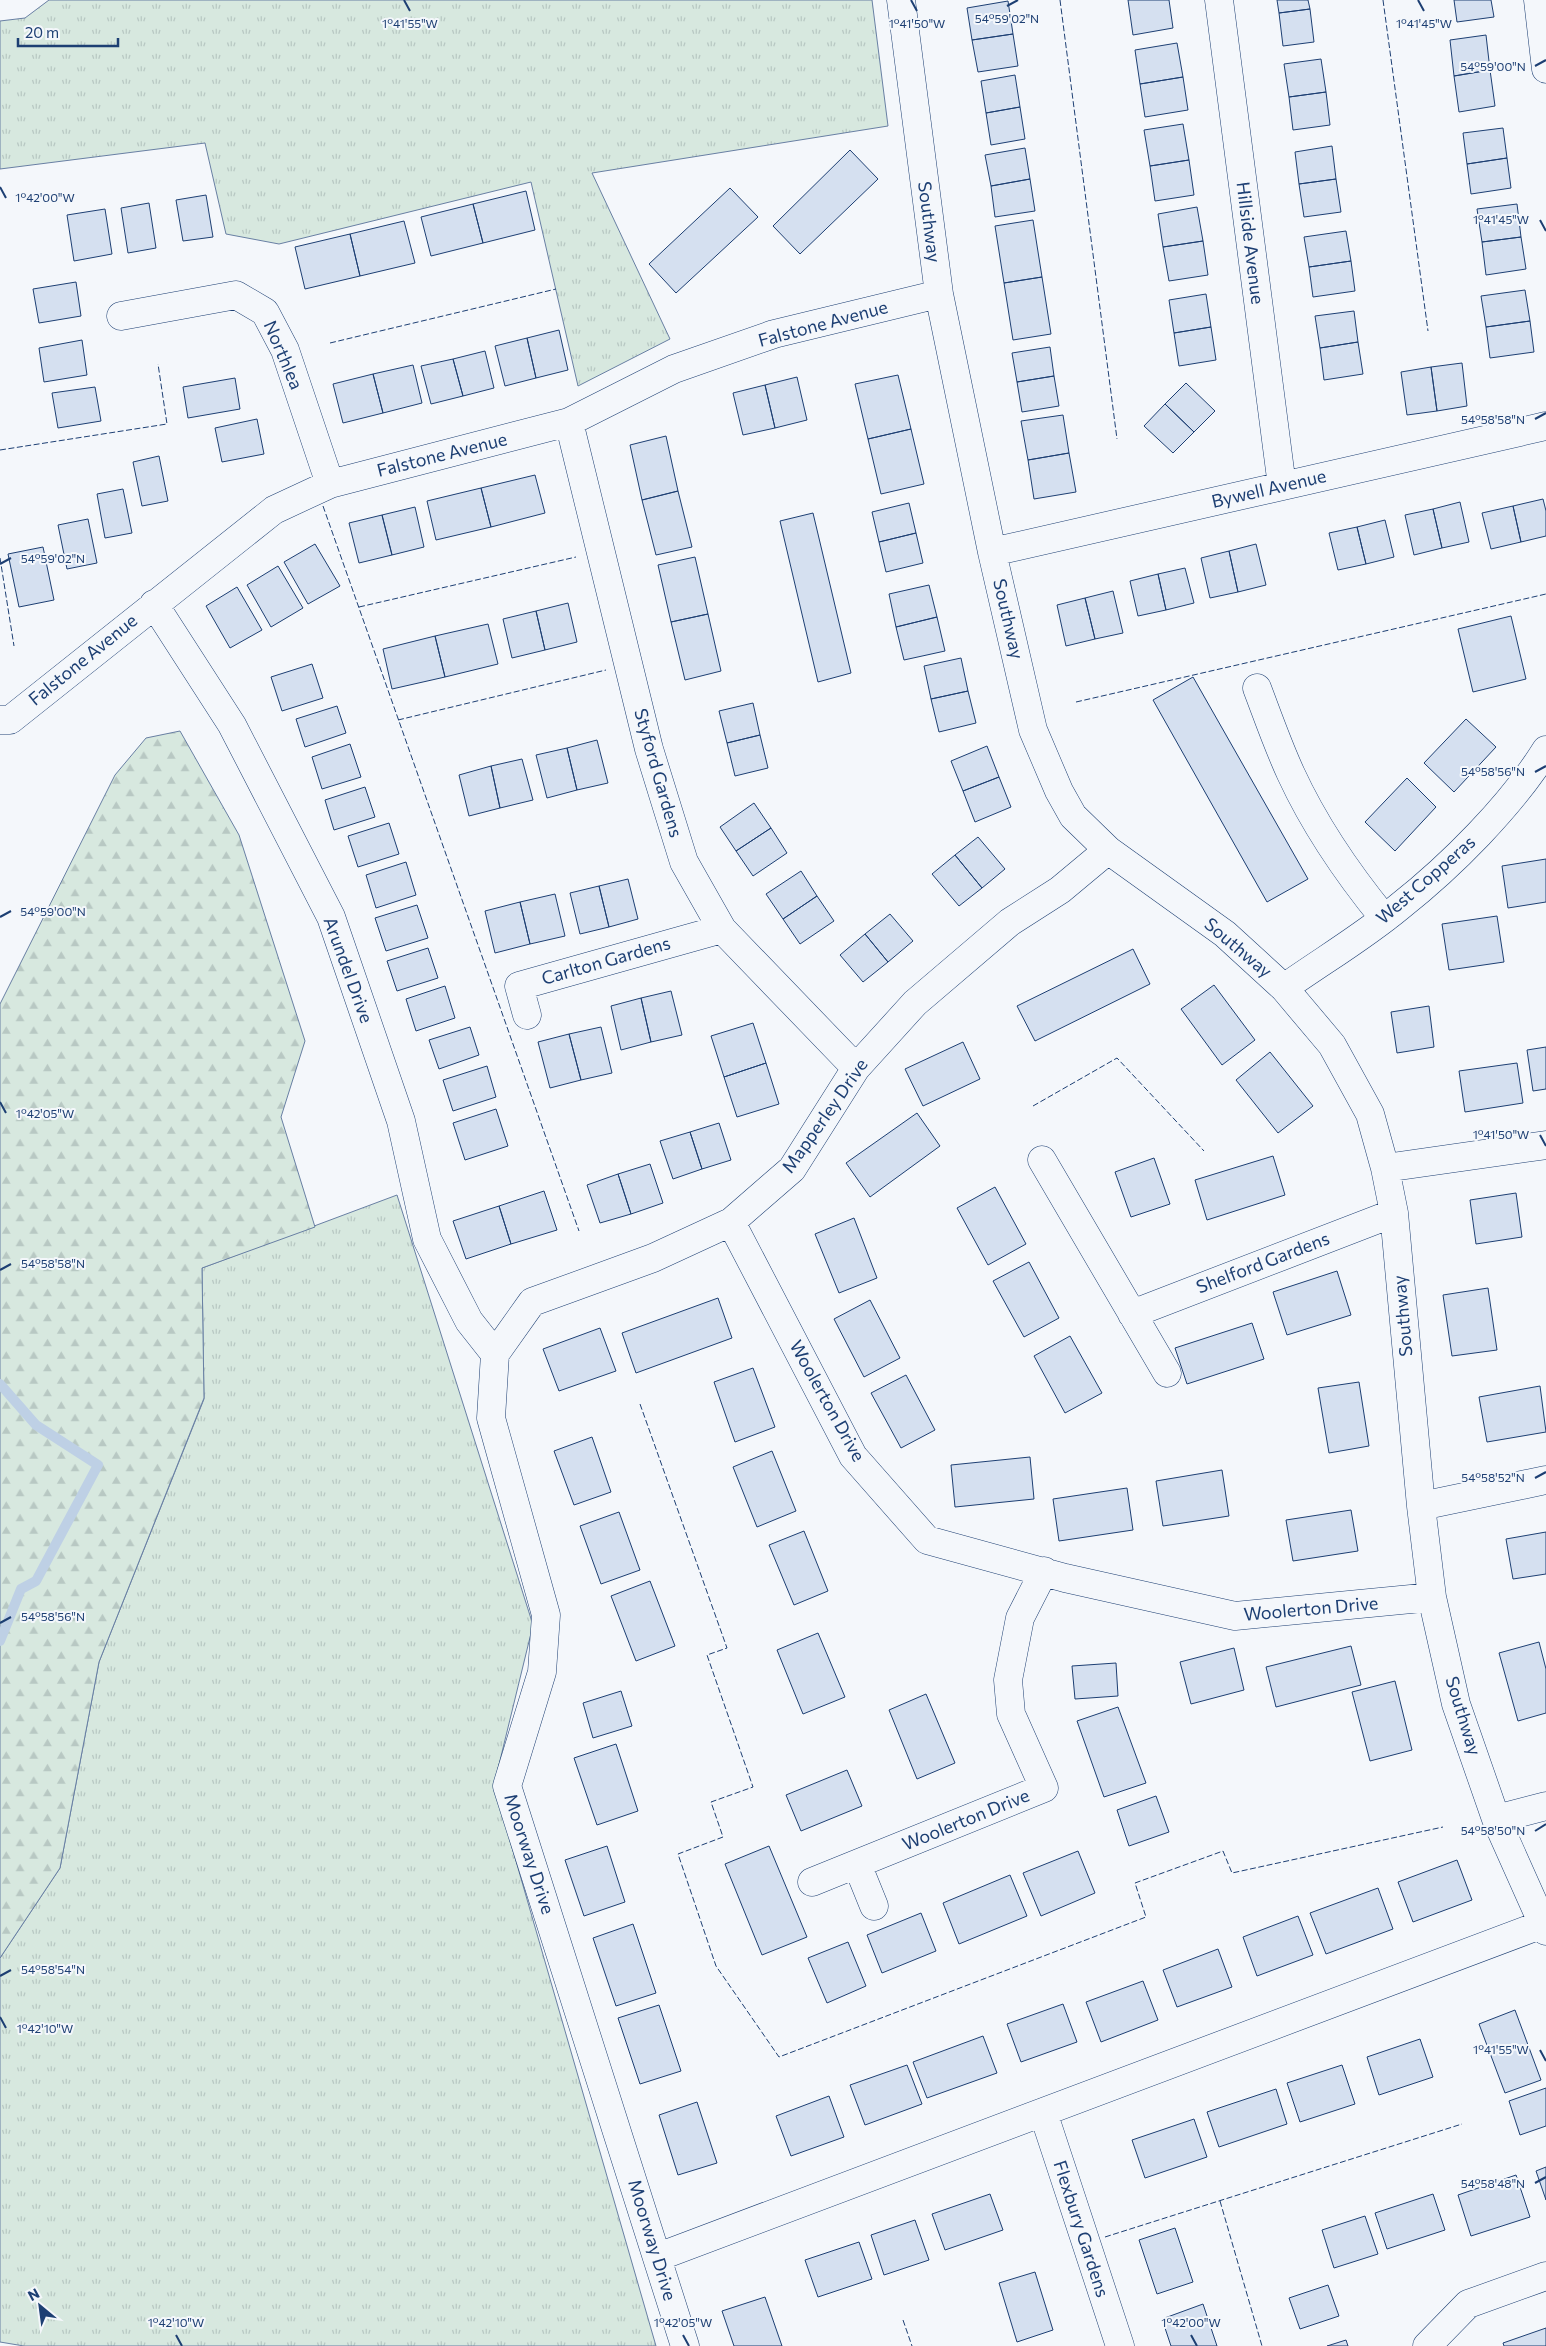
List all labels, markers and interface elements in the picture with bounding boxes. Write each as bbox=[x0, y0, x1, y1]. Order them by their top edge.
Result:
text: 54°59'02"N bbox=[975, 11, 1039, 25]
scale bar bbox=[18, 15, 118, 47]
text: 1°41'55"W bbox=[382, 16, 438, 30]
text: 1°41'50"W bbox=[889, 16, 945, 30]
text: 1°41'45"W bbox=[1396, 16, 1452, 30]
text: 20 m bbox=[25, 23, 59, 41]
text: 54°59'00"N bbox=[1460, 59, 1526, 73]
street label: Southway bbox=[914, 180, 946, 264]
street label: Hillside Avenue bbox=[1233, 180, 1269, 305]
text: 1°42'00"W bbox=[15, 190, 75, 204]
text: 1°41'45"W bbox=[1473, 212, 1529, 226]
street label: Falstone Avenue bbox=[755, 295, 890, 351]
street label: Northlea bbox=[260, 317, 308, 392]
text: 54°58'58"N bbox=[1461, 412, 1525, 426]
street label: Falstone Avenue bbox=[374, 427, 509, 481]
street label: Bywell Avenue bbox=[1209, 464, 1328, 512]
text: 54°59'02"N bbox=[21, 551, 85, 565]
street label: Southway bbox=[989, 577, 1029, 661]
street label: Falstone Avenue bbox=[24, 609, 141, 710]
street label: Styford Gardens bbox=[630, 706, 688, 840]
text: 54°58'56"N bbox=[1461, 764, 1525, 778]
street label: West Copperas bbox=[1371, 830, 1479, 928]
text: 54°59'00"N bbox=[20, 904, 86, 918]
street label: Southway bbox=[1200, 913, 1277, 982]
street label: Arundel Drive bbox=[320, 914, 378, 1026]
street label: Carlton Gardens bbox=[539, 931, 673, 989]
street label: Mapperley Drive bbox=[777, 1054, 872, 1177]
text: 1°42'05"W bbox=[16, 1106, 74, 1120]
text: 1°41'50"W bbox=[1473, 1127, 1529, 1141]
street label: Shelford Gardens bbox=[1193, 1227, 1332, 1298]
text: 54°58'58"N bbox=[21, 1256, 85, 1270]
street label: Southway bbox=[1387, 1274, 1417, 1358]
street label: Woolerton Drive bbox=[785, 1336, 870, 1465]
text: 54°58'52"N bbox=[1461, 1470, 1525, 1484]
street label: Woolerton Drive bbox=[1243, 1591, 1379, 1625]
text: 54°58'56"N bbox=[21, 1609, 85, 1623]
street label: Southway bbox=[1442, 1673, 1486, 1758]
street label: Woolerton Drive bbox=[899, 1784, 1032, 1855]
street label: Moorway Drive bbox=[500, 1791, 560, 1917]
text: 54°58'50"N bbox=[1461, 1823, 1525, 1837]
text: 54°58'54"N bbox=[21, 1962, 85, 1976]
text: 1°42'10"W bbox=[17, 2021, 73, 2035]
text: 1°41'55"W bbox=[1473, 2042, 1529, 2056]
street label: Flexbury Gardens bbox=[1049, 2158, 1114, 2300]
street label: Moorway Drive bbox=[624, 2176, 682, 2303]
text: 54°58'48"N bbox=[1461, 2176, 1525, 2190]
north arrow bbox=[15, 2281, 65, 2331]
text: N bbox=[25, 2284, 42, 2304]
text: 1°42'10"W bbox=[148, 2315, 204, 2329]
text: 1°42'05"W bbox=[654, 2315, 712, 2329]
text: 1°42'00"W bbox=[1161, 2315, 1221, 2329]

